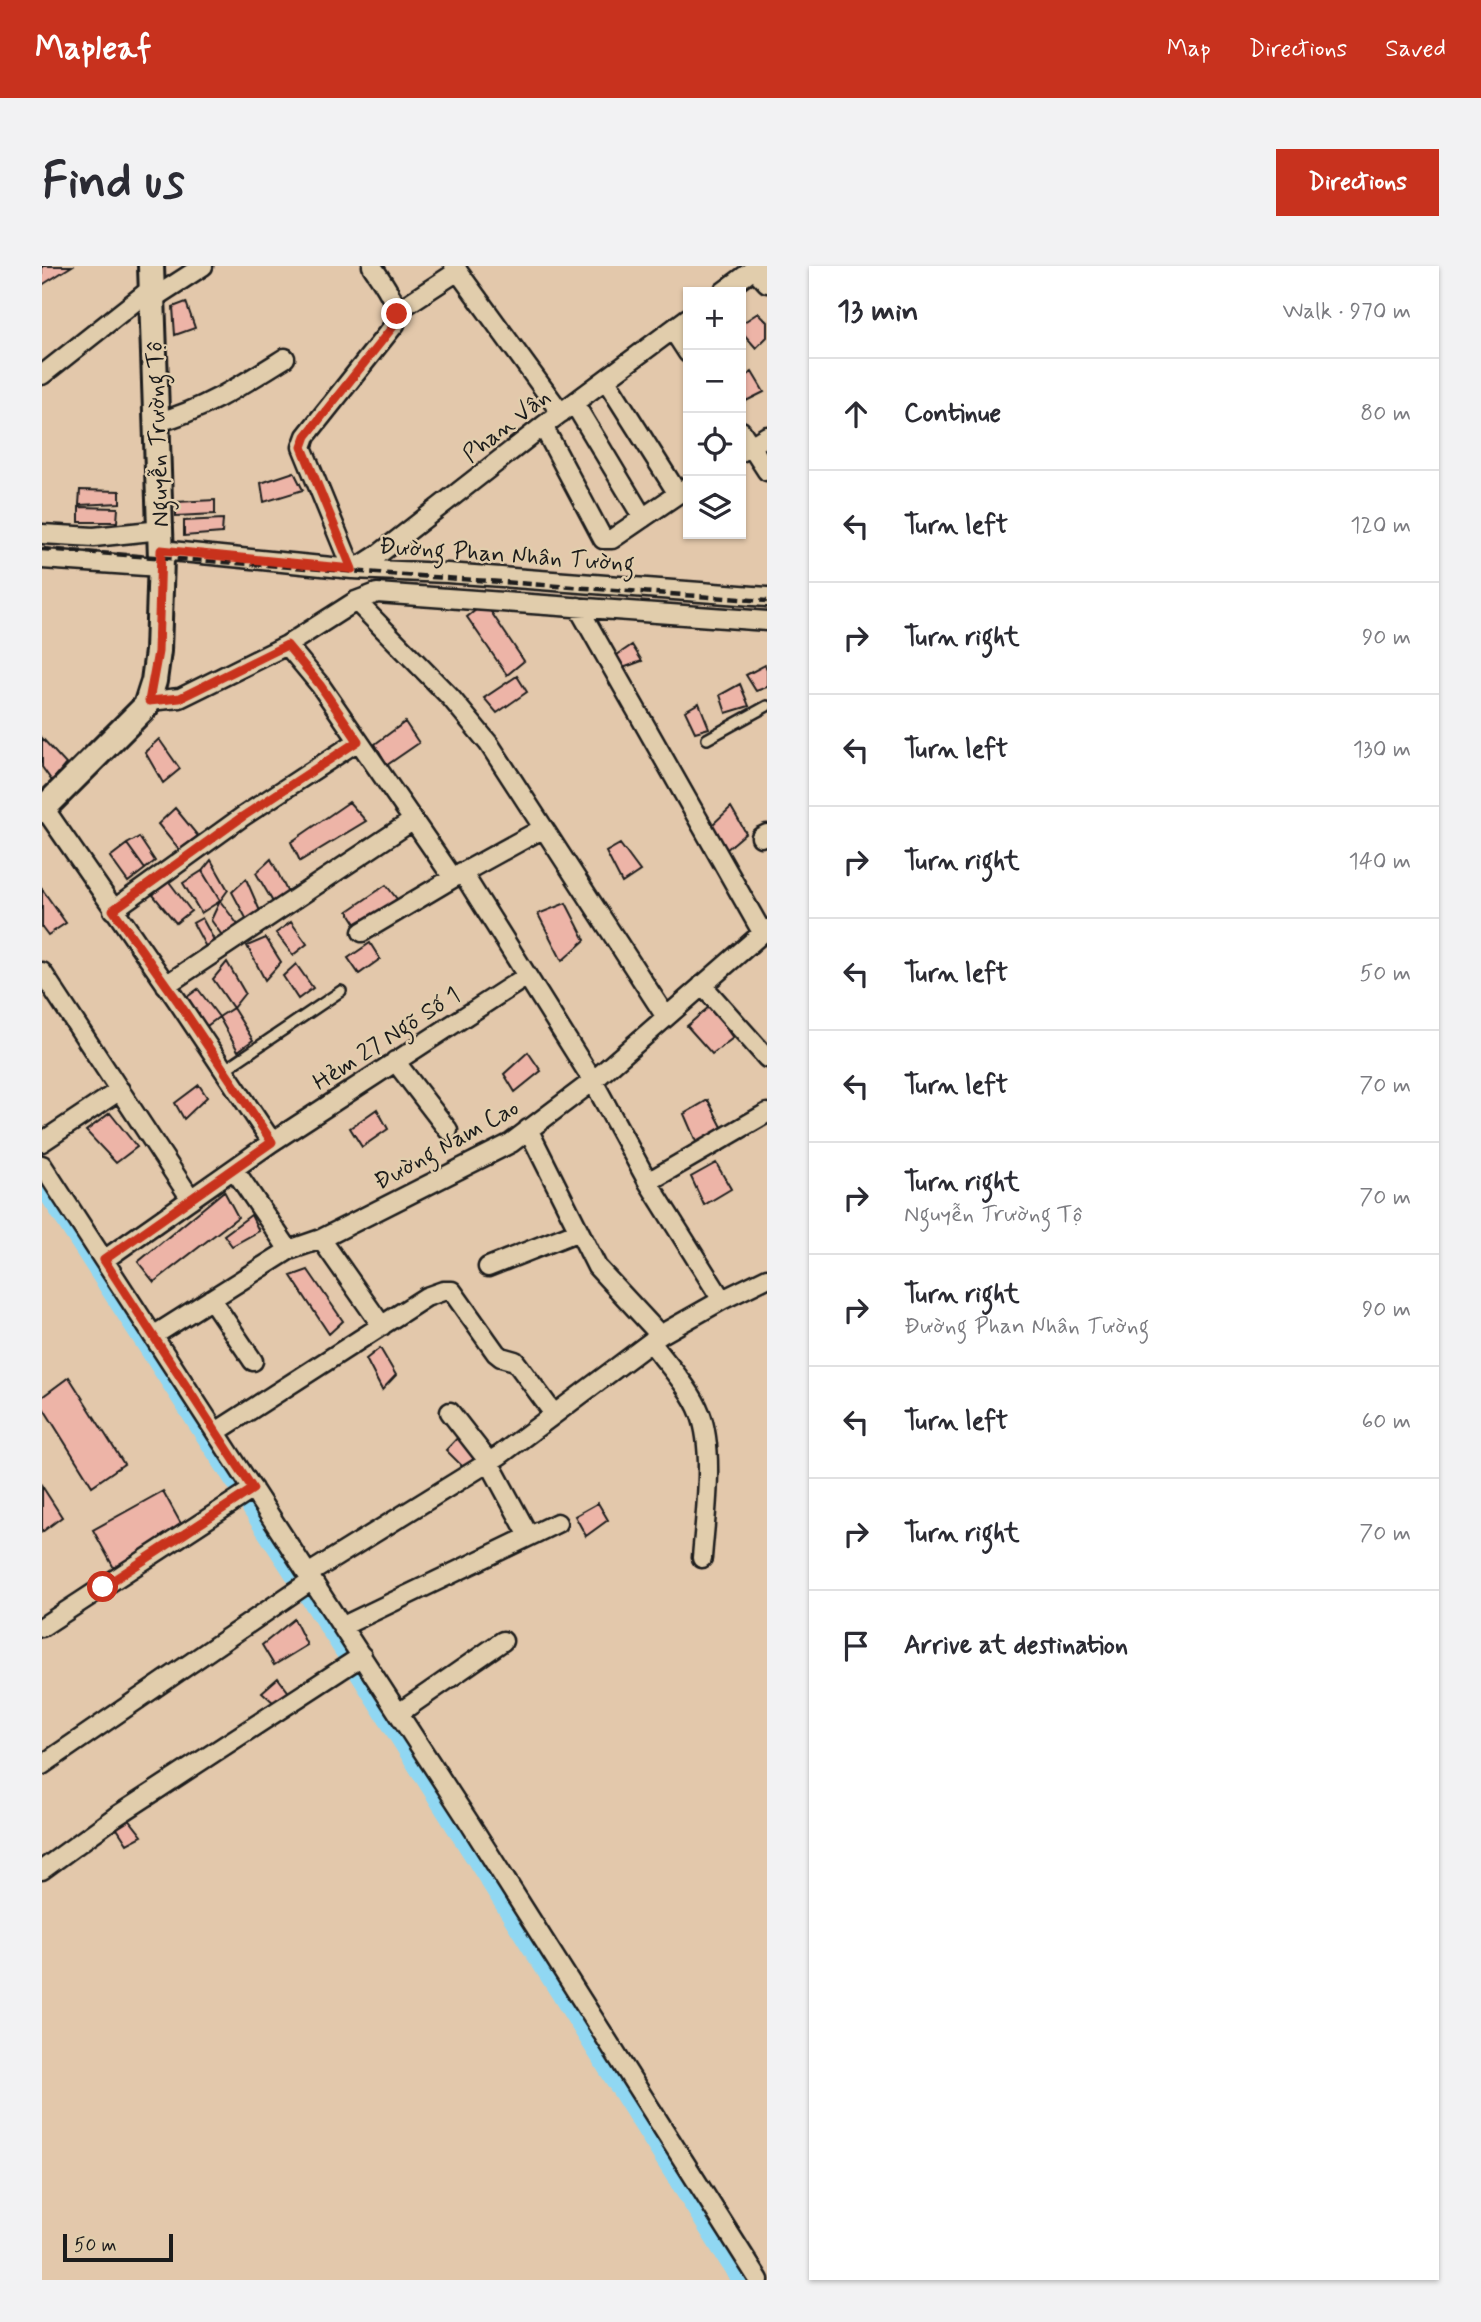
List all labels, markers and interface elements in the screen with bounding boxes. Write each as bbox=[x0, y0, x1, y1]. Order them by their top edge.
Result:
text: Mapleaf bbox=[35, 27, 151, 71]
text: Map bbox=[1167, 34, 1211, 65]
text: Directions bbox=[1249, 34, 1347, 65]
text: Saved bbox=[1385, 34, 1446, 65]
button: Directions bbox=[1276, 149, 1439, 216]
text: Find us bbox=[42, 150, 185, 215]
map controls bbox=[683, 287, 746, 539]
button: + bbox=[683, 287, 746, 350]
text: 13 min bbox=[837, 292, 919, 331]
text: Walk · 970 m bbox=[1282, 297, 1411, 327]
route end bbox=[381, 298, 412, 329]
street label: Nguyễn Trường Tộ bbox=[140, 340, 180, 528]
button: − bbox=[683, 350, 746, 413]
street label: Phan Vân bbox=[457, 382, 557, 470]
icon: ahead bbox=[837, 395, 875, 433]
text: Continue bbox=[904, 397, 1001, 431]
text: 80 m bbox=[1360, 399, 1411, 429]
button: locate bbox=[683, 413, 746, 476]
button: layers bbox=[683, 476, 746, 539]
icon: left bbox=[837, 507, 875, 545]
text: Turn left bbox=[904, 509, 1008, 543]
text: 120 m bbox=[1350, 511, 1411, 541]
street label: Đường Phan Nhân Tường bbox=[378, 531, 636, 583]
icon: right bbox=[837, 619, 875, 657]
text: Turn right bbox=[904, 621, 1020, 655]
text: 90 m bbox=[1362, 623, 1411, 653]
icon: left bbox=[837, 731, 875, 769]
text: Turn left bbox=[904, 733, 1008, 767]
text: 130 m bbox=[1353, 735, 1411, 765]
icon: right bbox=[837, 843, 875, 881]
text: Turn right bbox=[904, 845, 1020, 879]
text: 140 m bbox=[1348, 847, 1411, 877]
icon: left bbox=[837, 955, 875, 993]
text: Turn left bbox=[904, 957, 1008, 991]
text: 50 m bbox=[1360, 959, 1411, 989]
street label: Hẻm 27 Ngõ Số 1 bbox=[307, 980, 468, 1101]
icon: left bbox=[837, 1067, 875, 1105]
text: Turn left bbox=[904, 1069, 1008, 1103]
text: 70 m bbox=[1359, 1071, 1411, 1101]
street label: Đường Nam Cao bbox=[369, 1093, 526, 1201]
text: Turn right bbox=[904, 1166, 1020, 1200]
icon: right bbox=[837, 1179, 875, 1217]
text: 70 m bbox=[1359, 1183, 1411, 1213]
text: Nguyễn Trường Tộ bbox=[904, 1200, 1083, 1230]
text: Turn right bbox=[904, 1278, 1020, 1312]
icon: right bbox=[837, 1291, 875, 1329]
text: 90 m bbox=[1362, 1295, 1411, 1325]
text: Đường Phan Nhân Tường bbox=[904, 1312, 1149, 1342]
icon: left bbox=[837, 1403, 875, 1441]
text: Turn left bbox=[904, 1405, 1008, 1439]
text: 60 m bbox=[1362, 1407, 1411, 1437]
icon: right bbox=[837, 1515, 875, 1553]
text: Turn right bbox=[904, 1517, 1020, 1551]
text: 70 m bbox=[1359, 1519, 1411, 1549]
route start bbox=[87, 1571, 118, 1602]
icon: arrive bbox=[837, 1627, 875, 1665]
text: Arrive at destination bbox=[904, 1629, 1128, 1663]
scale bar bbox=[63, 2231, 173, 2263]
text: 50 m bbox=[74, 2233, 117, 2258]

